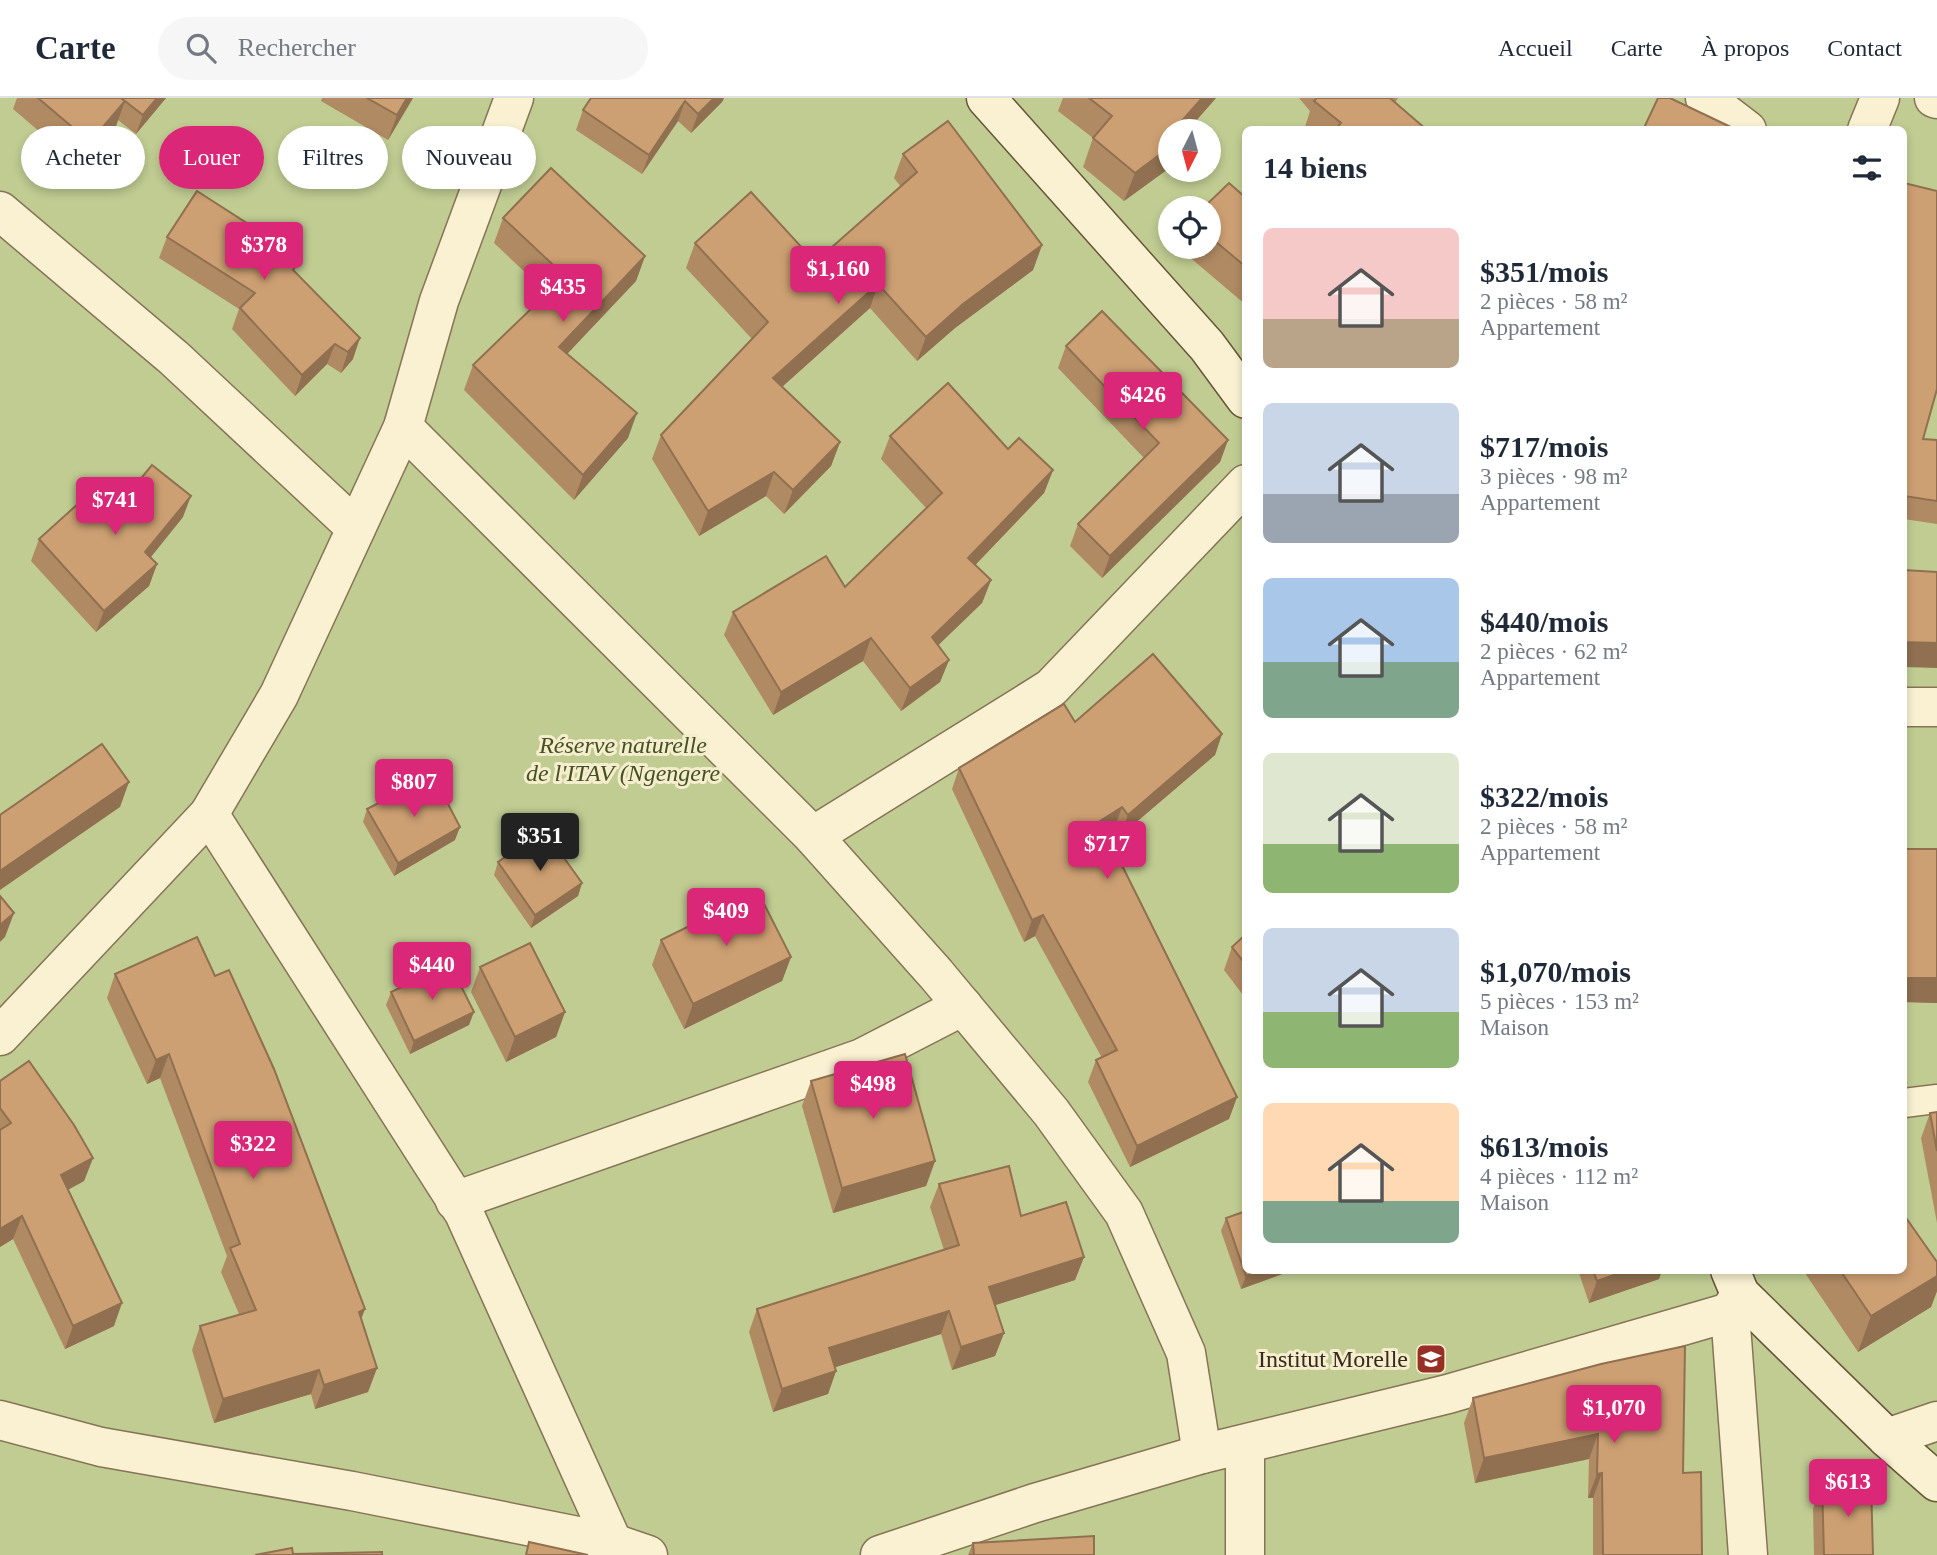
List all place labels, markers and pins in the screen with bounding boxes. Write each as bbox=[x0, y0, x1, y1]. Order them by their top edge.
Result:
pin: $378 bbox=[223, 222, 305, 282]
pin: $1,160 bbox=[781, 246, 895, 306]
pin: $435 bbox=[522, 264, 604, 324]
pin: $426 bbox=[1102, 372, 1184, 432]
pin: $741 bbox=[74, 478, 156, 537]
pin: $807 bbox=[373, 760, 455, 819]
pin: $351 bbox=[499, 814, 581, 873]
pin: $717 bbox=[1066, 822, 1148, 881]
pin: $409 bbox=[685, 888, 767, 948]
pin: $440 bbox=[391, 942, 473, 1002]
pin: $498 bbox=[832, 1062, 914, 1121]
pin: $322 bbox=[212, 1122, 294, 1181]
school or university icon: Institut Morelle bbox=[1414, 1342, 1448, 1376]
place label: Institut Morelle bbox=[1258, 1346, 1408, 1372]
pin: $1,070 bbox=[1557, 1386, 1671, 1445]
pin: $613 bbox=[1807, 1460, 1889, 1519]

